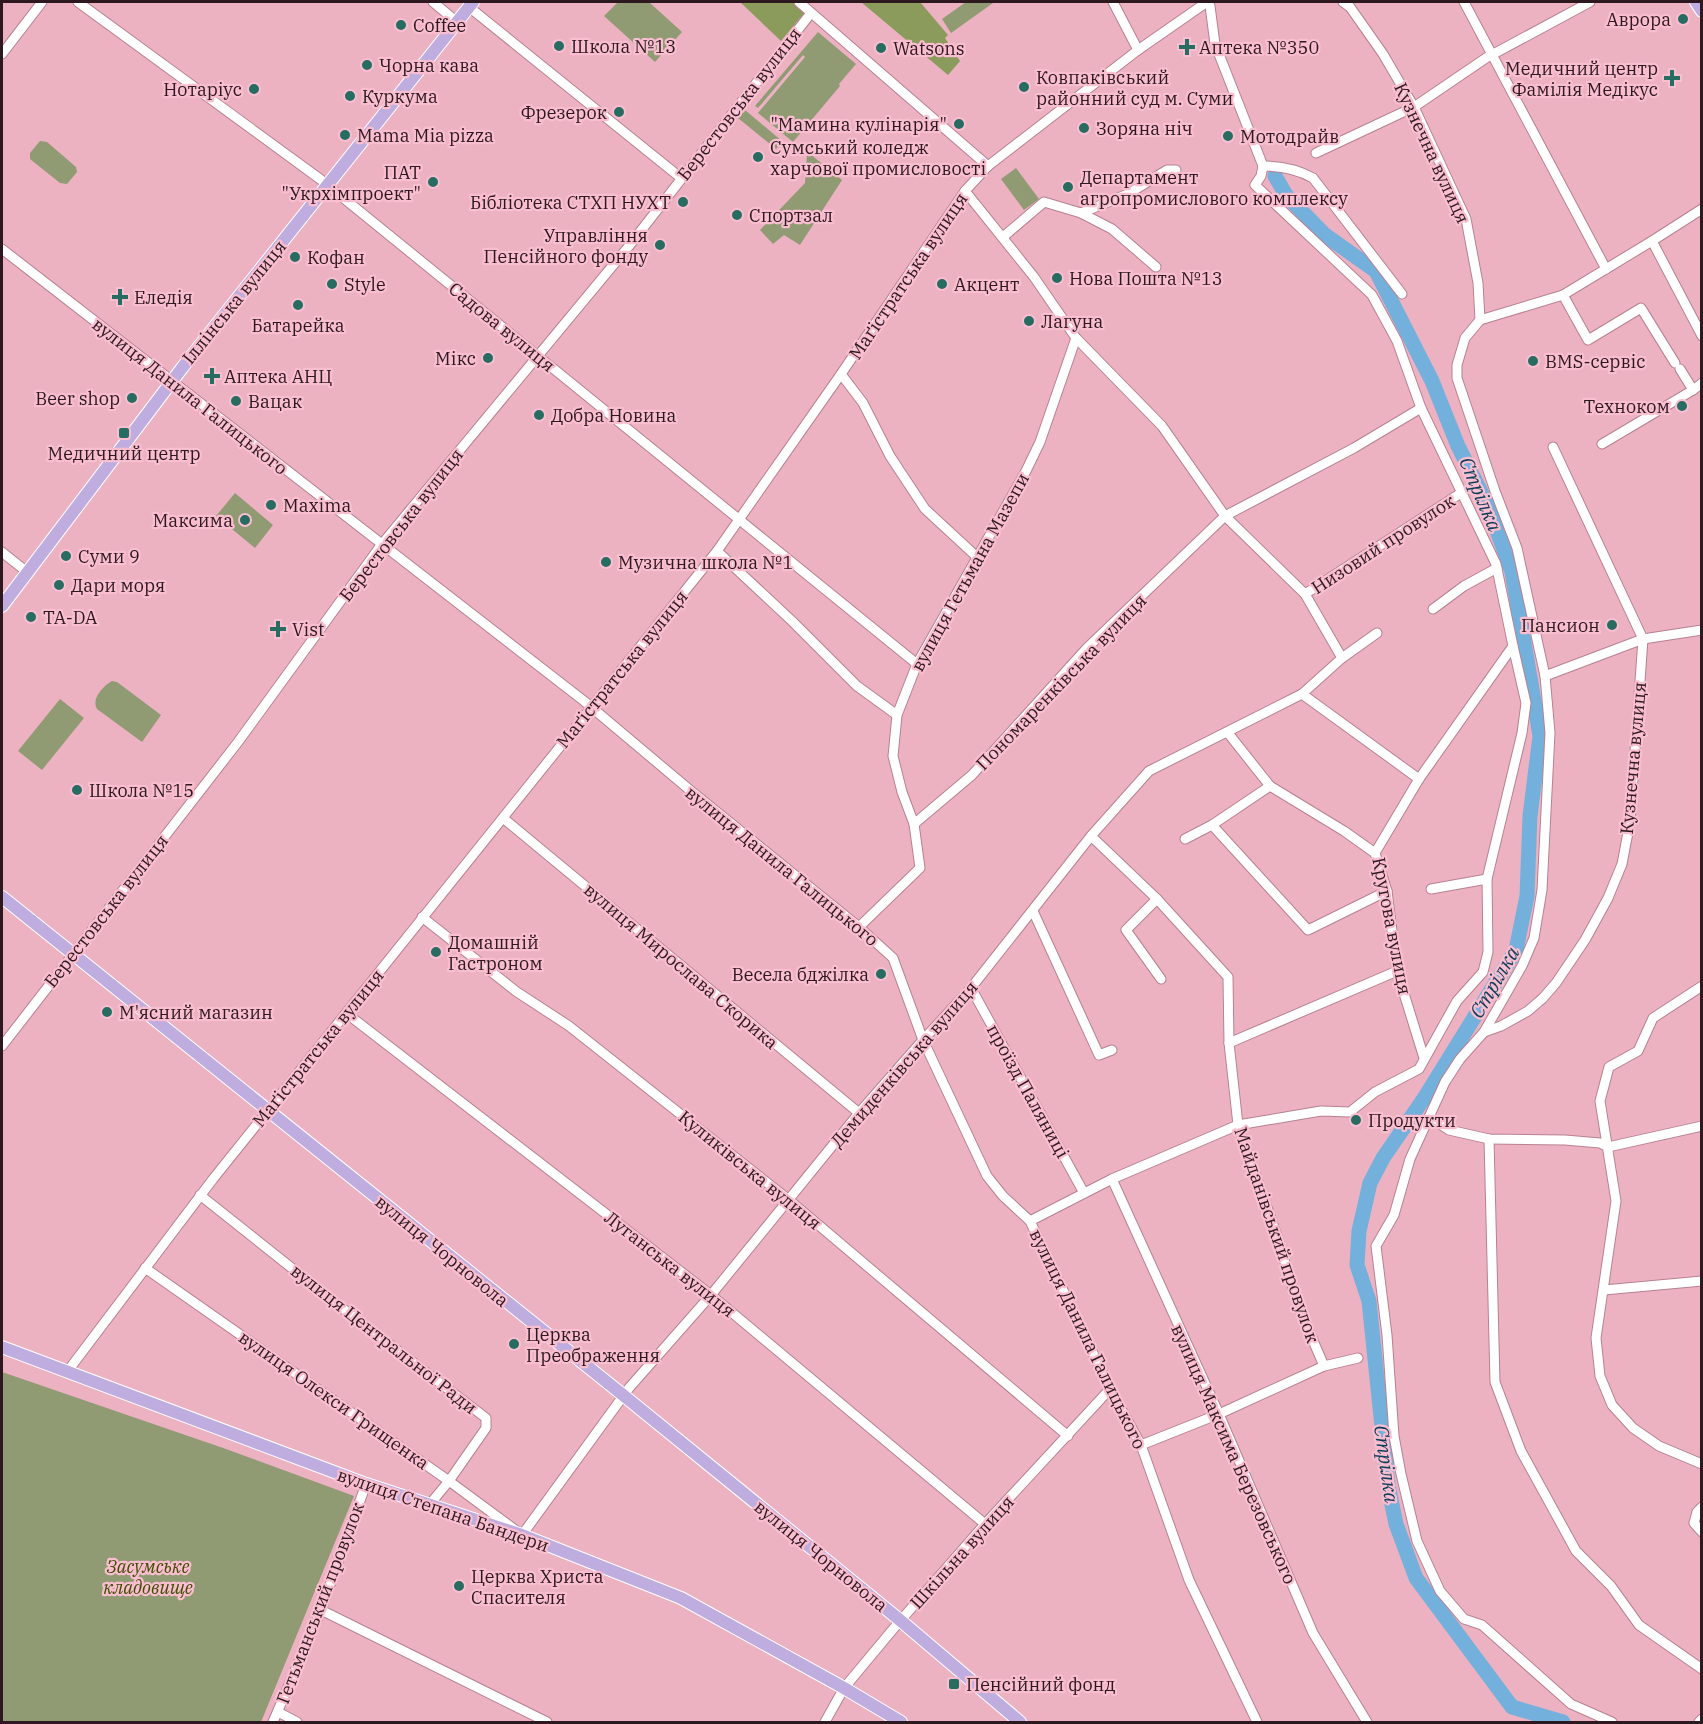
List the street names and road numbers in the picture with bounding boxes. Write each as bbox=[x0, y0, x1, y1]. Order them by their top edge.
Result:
street label: Берестовська вулиця bbox=[672, 23, 806, 185]
street label: Кузнечна вулиця bbox=[1389, 79, 1475, 227]
street label: Маґістратська вулиця bbox=[844, 188, 972, 364]
street label: Іллінська вулиця bbox=[177, 235, 291, 369]
street label: Садова вулиця bbox=[444, 277, 560, 377]
street label: вулиця Данила Галицького bbox=[88, 312, 292, 480]
street label: Берестовська вулиця bbox=[334, 444, 468, 606]
street label: вулиця Гетьмана Мазепи bbox=[906, 469, 1034, 675]
street label: Низовий провулок bbox=[1307, 489, 1460, 599]
street label: Маґістратська вулиця bbox=[551, 585, 693, 753]
street label: Пономаренківська вулиця bbox=[971, 589, 1151, 775]
street label: Кузнечна вулиця bbox=[1615, 681, 1651, 835]
street label: вулиця Данила Галицького bbox=[681, 781, 883, 951]
street label: Берестовська вулиця bbox=[39, 830, 173, 992]
street label: Кругова вулиця bbox=[1367, 855, 1417, 997]
street label: вулиця Мирослава Скорика bbox=[579, 878, 783, 1054]
street label: Маґістратська вулиця bbox=[247, 964, 389, 1132]
street label: Демиденківська вулиця bbox=[825, 976, 983, 1152]
street label: проїзд Паляниці bbox=[982, 1020, 1075, 1162]
street label: Куликівська вулиця bbox=[674, 1105, 826, 1235]
street label: Майданівський провулок bbox=[1229, 1124, 1325, 1346]
street label: вулиця Чорновола bbox=[371, 1190, 514, 1312]
street label: Луганська вулиця bbox=[600, 1206, 740, 1322]
street label: вулиця Данила Галицького bbox=[1025, 1225, 1151, 1453]
street label: вулиця Центральної Ради bbox=[286, 1259, 482, 1419]
street label: вулиця Максима Березовського bbox=[1166, 1320, 1302, 1588]
street label: вулиця Олекси Грищенка bbox=[234, 1325, 434, 1475]
street label: вулиця Степана Бандери bbox=[334, 1463, 552, 1557]
street label: Шкільна вулиця bbox=[905, 1490, 1019, 1614]
street label: вулиця Чорновола bbox=[750, 1495, 893, 1617]
street label: Гетьманський провулок bbox=[271, 1498, 369, 1707]

